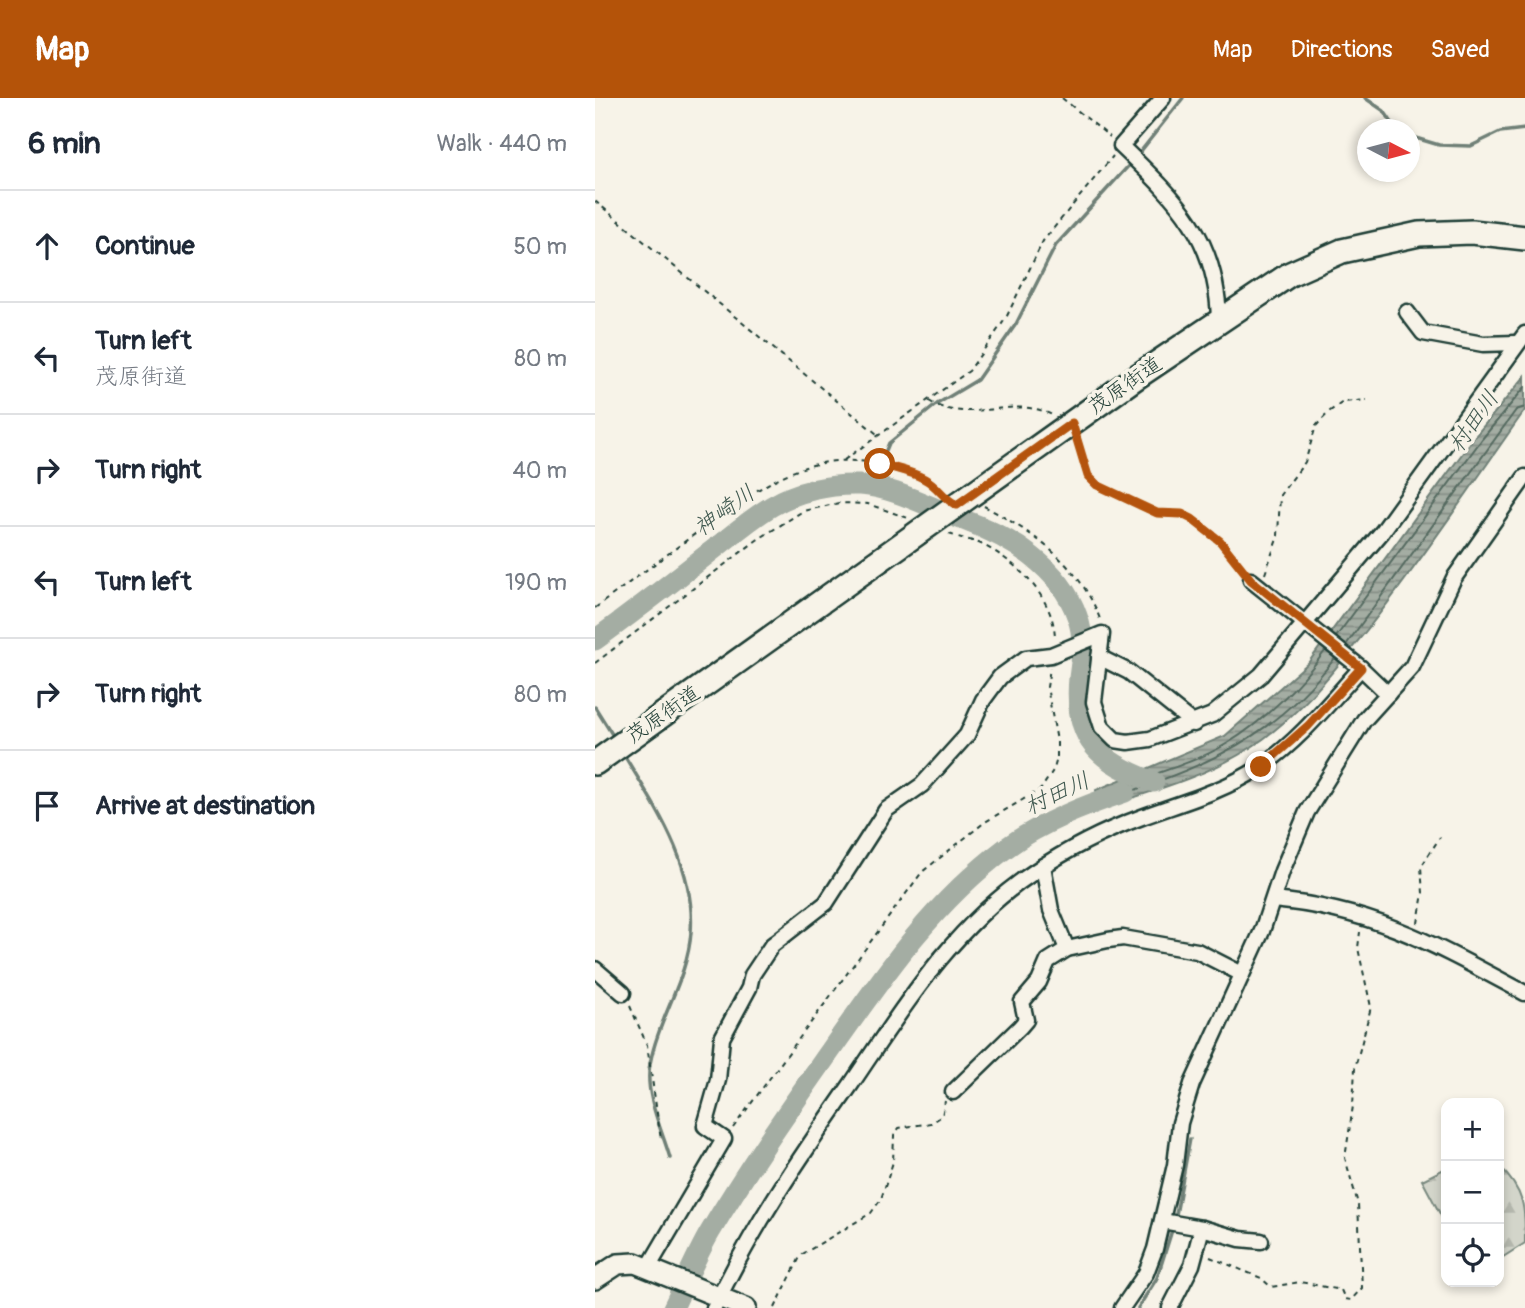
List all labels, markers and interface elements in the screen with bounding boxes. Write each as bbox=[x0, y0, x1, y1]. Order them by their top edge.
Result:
text: Map bbox=[35, 29, 90, 70]
text: Map bbox=[1213, 35, 1253, 64]
text: Directions bbox=[1291, 35, 1392, 64]
text: Saved bbox=[1430, 35, 1490, 64]
north arrow bbox=[1357, 119, 1420, 182]
text: 6 min bbox=[28, 125, 101, 162]
text: Walk · 440 m bbox=[436, 129, 567, 158]
icon: ahead bbox=[28, 227, 66, 265]
text: Continue bbox=[95, 230, 195, 262]
text: 50 m bbox=[513, 232, 567, 261]
text: Turn left bbox=[95, 325, 191, 357]
icon: left bbox=[28, 339, 66, 377]
text: 80 m bbox=[514, 344, 567, 373]
street label: 茂原街道 bbox=[1083, 350, 1167, 421]
text: 茂原街道 bbox=[95, 362, 187, 391]
water label: 村田川 bbox=[1442, 385, 1505, 458]
route start bbox=[864, 448, 895, 479]
icon: right bbox=[28, 451, 66, 489]
text: Turn right bbox=[95, 454, 201, 486]
text: 40 m bbox=[513, 456, 567, 485]
water label: 神崎川 bbox=[688, 478, 761, 542]
icon: left bbox=[28, 563, 66, 601]
text: Turn left bbox=[95, 566, 191, 598]
text: 190 m bbox=[505, 568, 567, 597]
icon: right bbox=[28, 675, 66, 713]
text: Turn right bbox=[95, 678, 201, 710]
street label: 茂原街道 bbox=[621, 679, 705, 750]
text: 80 m bbox=[514, 680, 567, 709]
route end bbox=[1245, 751, 1276, 782]
water label: 村田川 bbox=[1020, 766, 1095, 821]
icon: arrive bbox=[28, 787, 66, 825]
text: Arrive at destination bbox=[95, 790, 315, 822]
map controls bbox=[1441, 1098, 1504, 1287]
button: + bbox=[1441, 1098, 1504, 1161]
button: − bbox=[1441, 1161, 1504, 1224]
button: locate bbox=[1441, 1224, 1504, 1287]

